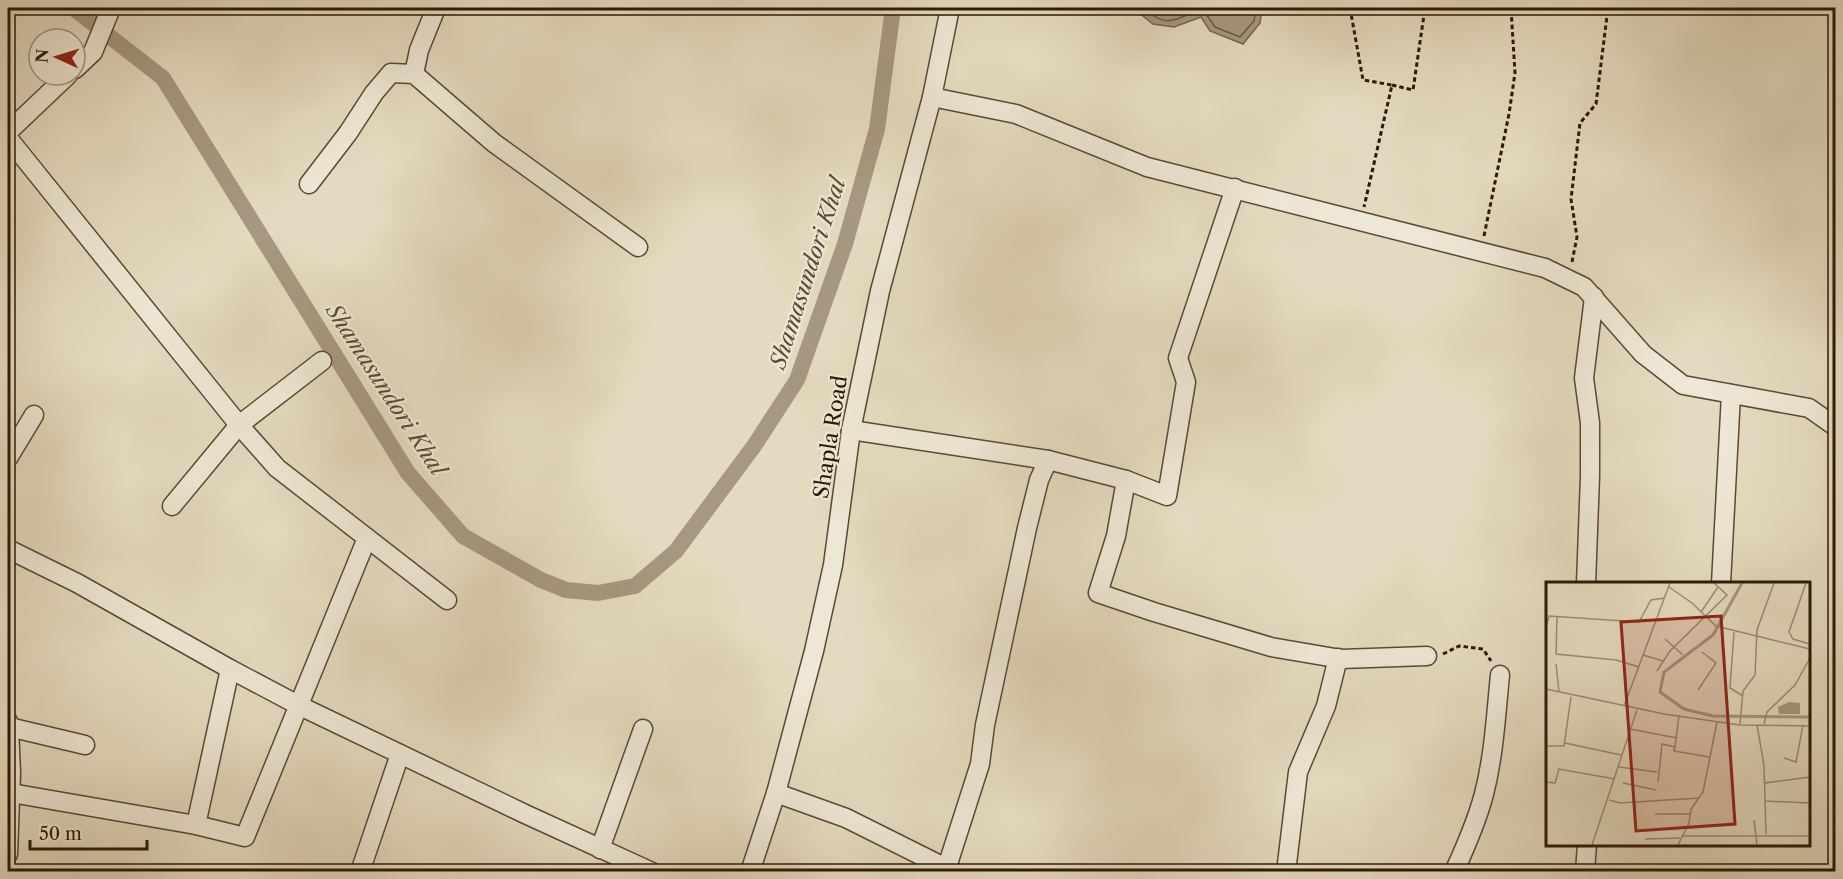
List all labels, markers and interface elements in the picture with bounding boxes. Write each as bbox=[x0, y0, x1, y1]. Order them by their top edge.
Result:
north arrow bbox=[27, 27, 87, 87]
text: N bbox=[32, 48, 53, 64]
water label: Shamasundori Khal bbox=[764, 171, 853, 374]
water label: Shamasundori Khal bbox=[319, 297, 453, 484]
street label: Shapla Road bbox=[808, 373, 852, 500]
inset map bbox=[1546, 582, 1810, 846]
scale bar bbox=[30, 813, 147, 851]
text: 50 m bbox=[39, 823, 82, 845]

